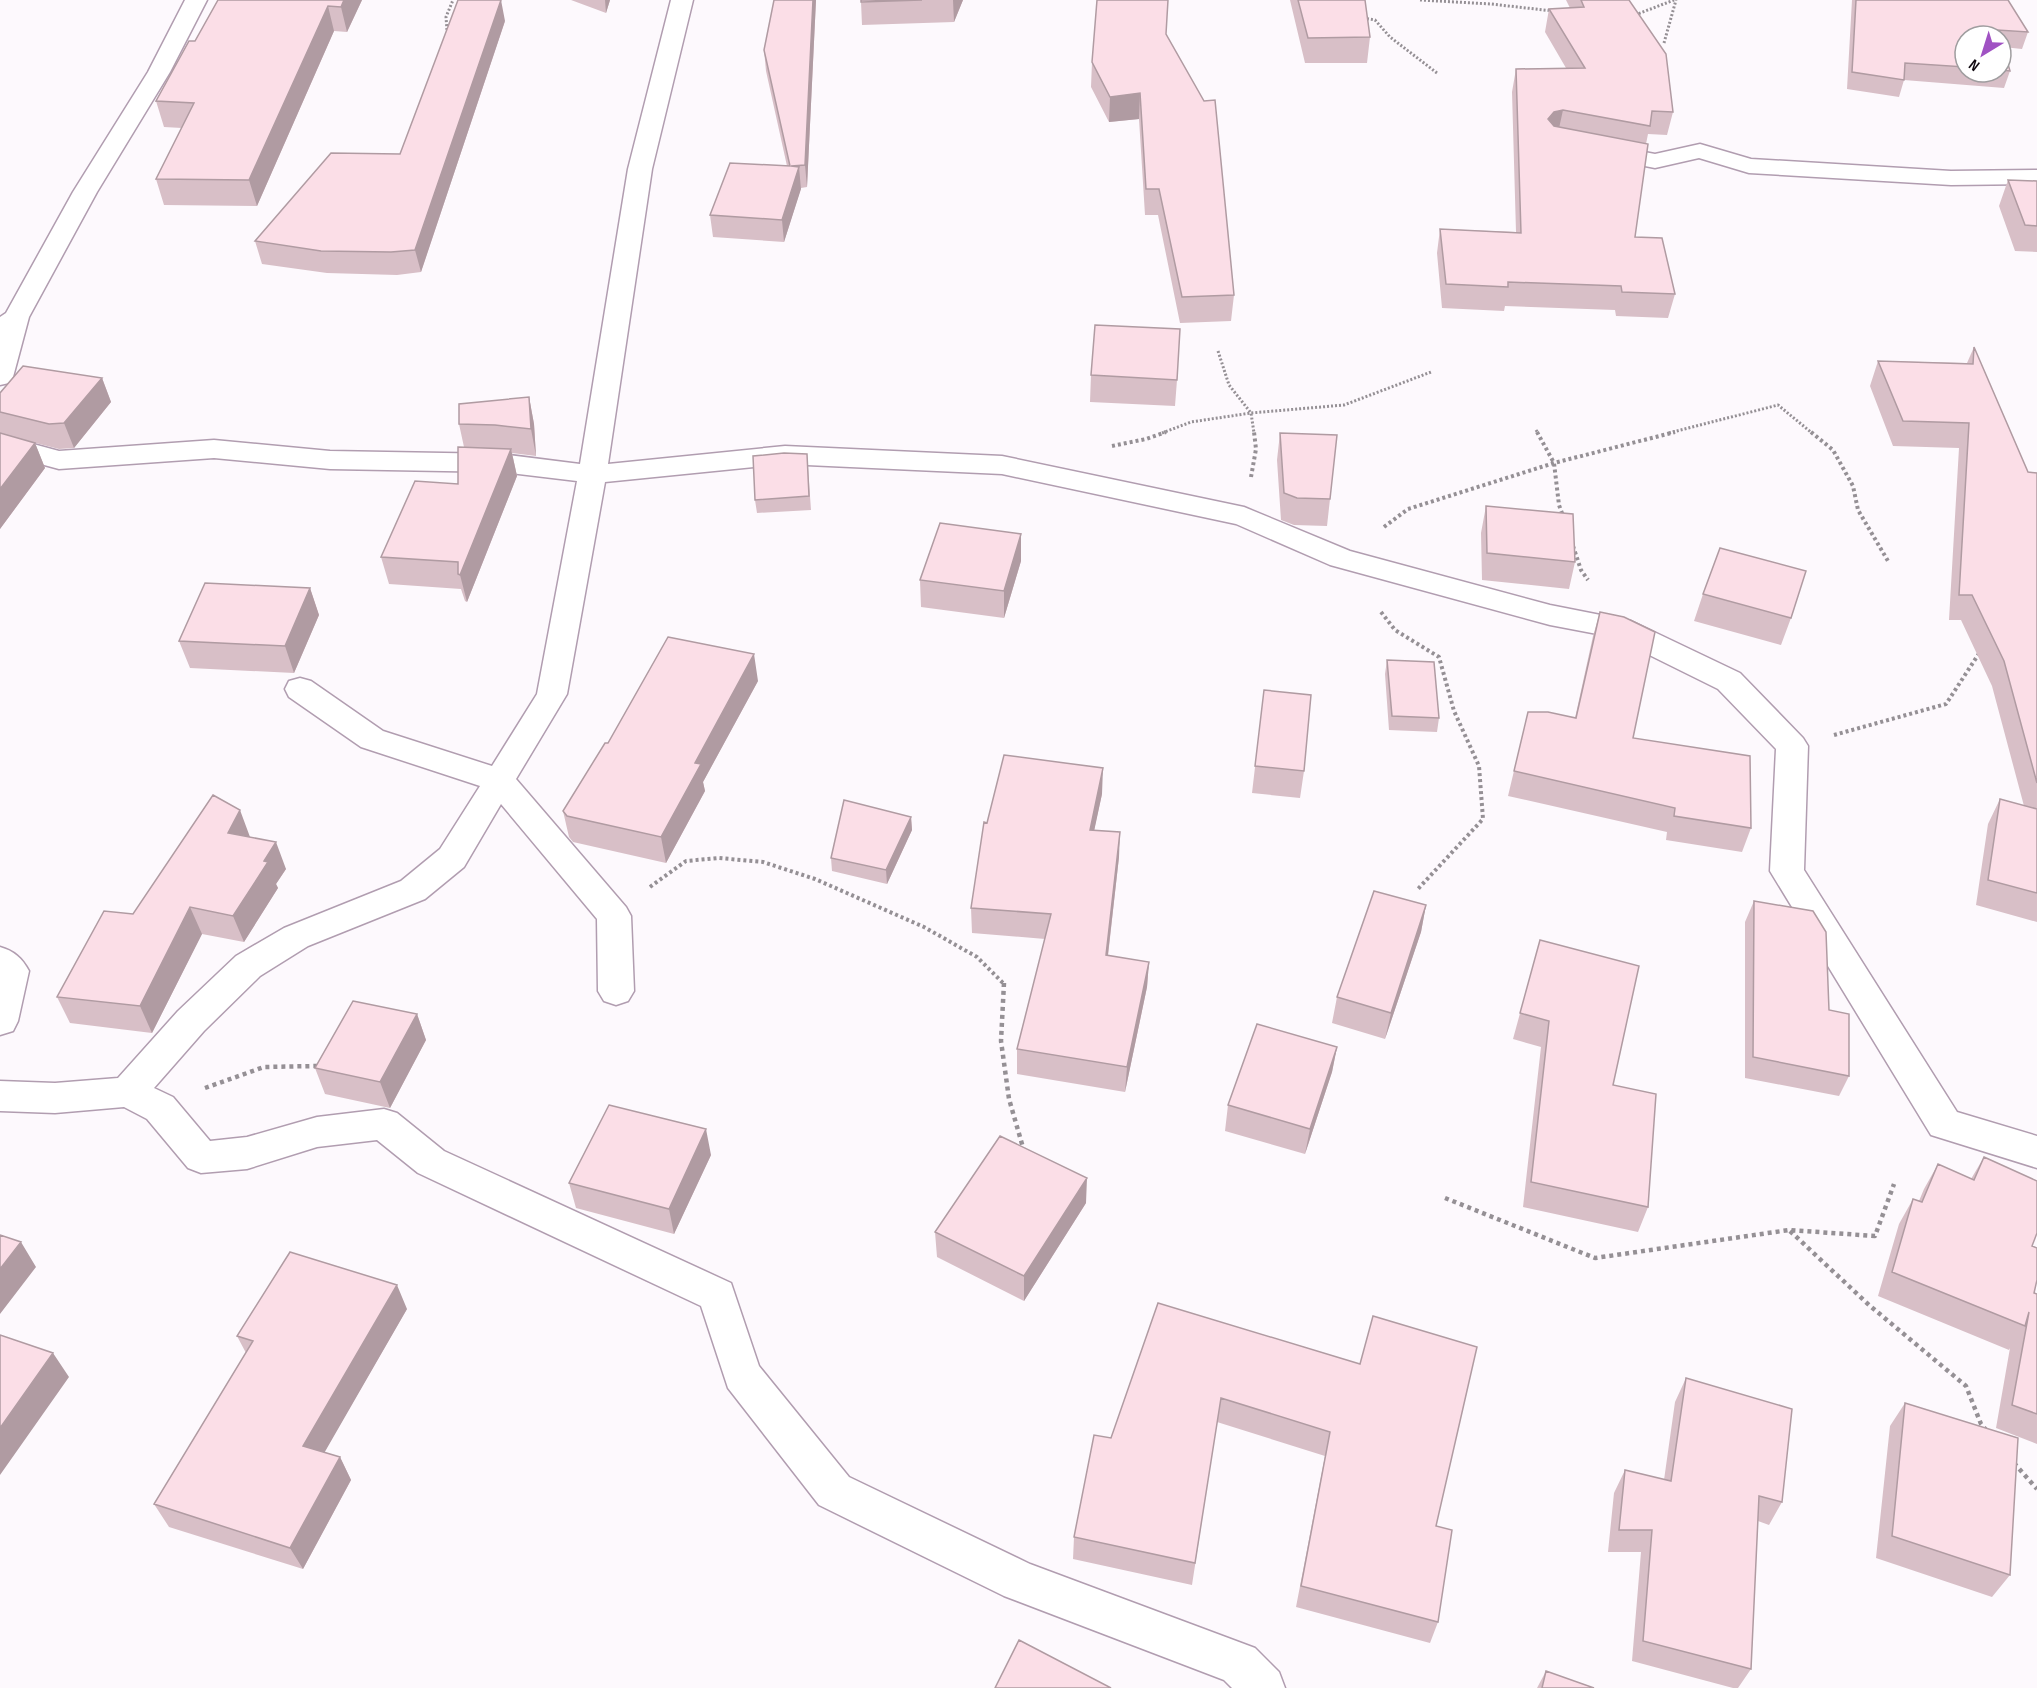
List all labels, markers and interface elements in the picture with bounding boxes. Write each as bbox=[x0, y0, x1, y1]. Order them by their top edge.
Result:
north arrow bbox=[1953, 24, 2013, 84]
text: N bbox=[1965, 55, 1984, 75]

